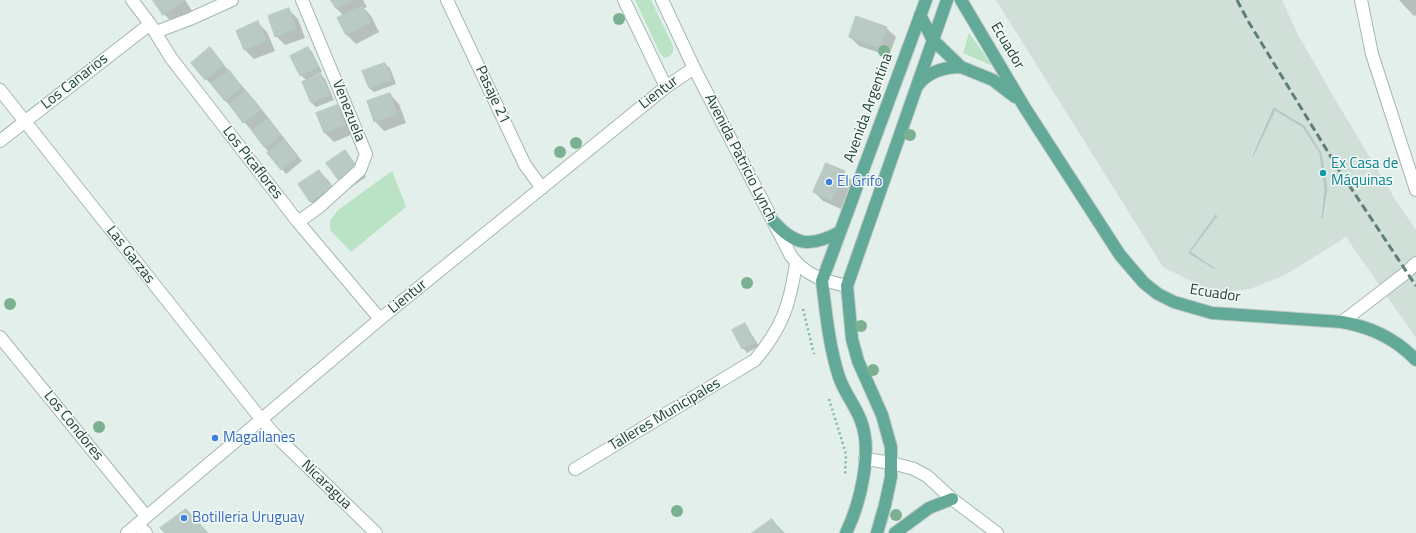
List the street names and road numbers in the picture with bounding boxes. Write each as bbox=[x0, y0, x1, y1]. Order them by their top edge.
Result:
street label: Ecuador bbox=[986, 19, 1028, 73]
street label: Los Canarios bbox=[38, 50, 112, 114]
street label: Avenida Argentina bbox=[841, 51, 897, 165]
street label: Pasaje 21 bbox=[471, 63, 513, 127]
street label: Lientur bbox=[636, 72, 682, 114]
street label: Venezuela bbox=[328, 78, 368, 144]
street label: Avenida Patricio Lynch bbox=[700, 91, 780, 225]
street label: Los Picaflores bbox=[218, 123, 286, 203]
street label: Las Garzas bbox=[102, 223, 158, 287]
street label: Lientur bbox=[385, 276, 431, 318]
street label: Ecuador bbox=[1188, 281, 1242, 307]
street label: Talleres Municipales bbox=[606, 375, 724, 455]
street label: Los Condores bbox=[39, 387, 107, 465]
street label: Nicaragua bbox=[297, 457, 355, 513]

